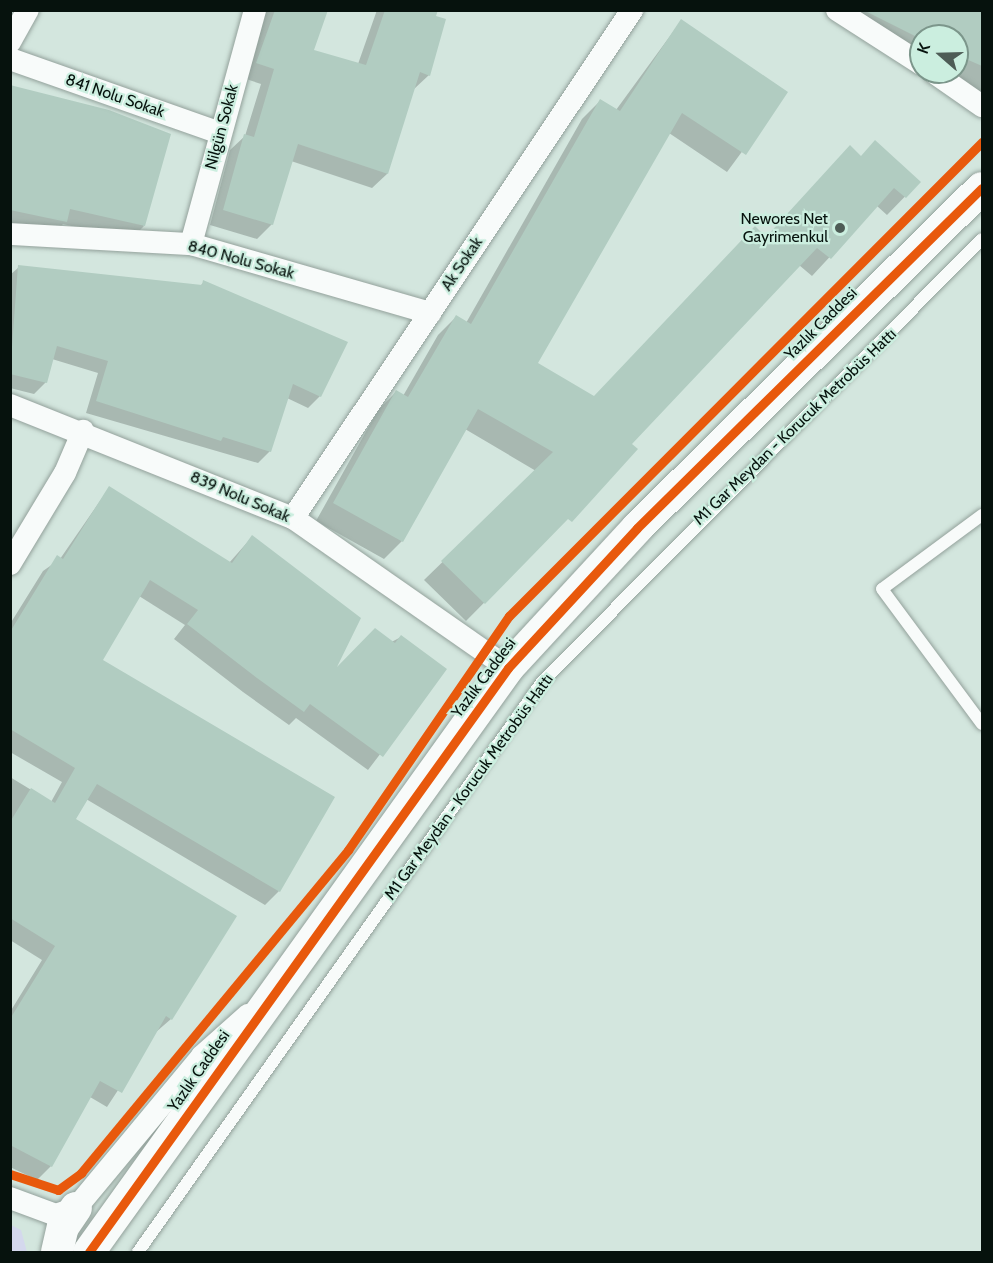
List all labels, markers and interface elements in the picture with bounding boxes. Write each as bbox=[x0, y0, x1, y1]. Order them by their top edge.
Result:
north arrow bbox=[909, 24, 969, 84]
text: K bbox=[913, 40, 934, 56]
street label: 841 Nolu Sokak bbox=[63, 70, 167, 122]
street label: Nilgün Sokak bbox=[201, 82, 243, 172]
place label: Newores Net Gayrimenkul bbox=[741, 209, 828, 247]
marker: Newores Net Gayrimenkul bbox=[833, 221, 847, 235]
street label: Ak Sokak bbox=[437, 233, 487, 295]
street label: 840 Nolu Sokak bbox=[186, 237, 296, 283]
street label: Yazlık Caddesi bbox=[781, 284, 861, 364]
street label: M1 Gar Meydan - Korucuk Metrobüs Hattı bbox=[690, 325, 900, 529]
street label: 839 Nolu Sokak bbox=[187, 467, 293, 527]
street label: Yazlık Caddesi bbox=[448, 634, 520, 722]
street label: M1 Gar Meydan - Korucuk Metrobüs Hattı bbox=[381, 670, 557, 904]
street label: Yazlık Caddesi bbox=[164, 1027, 234, 1115]

